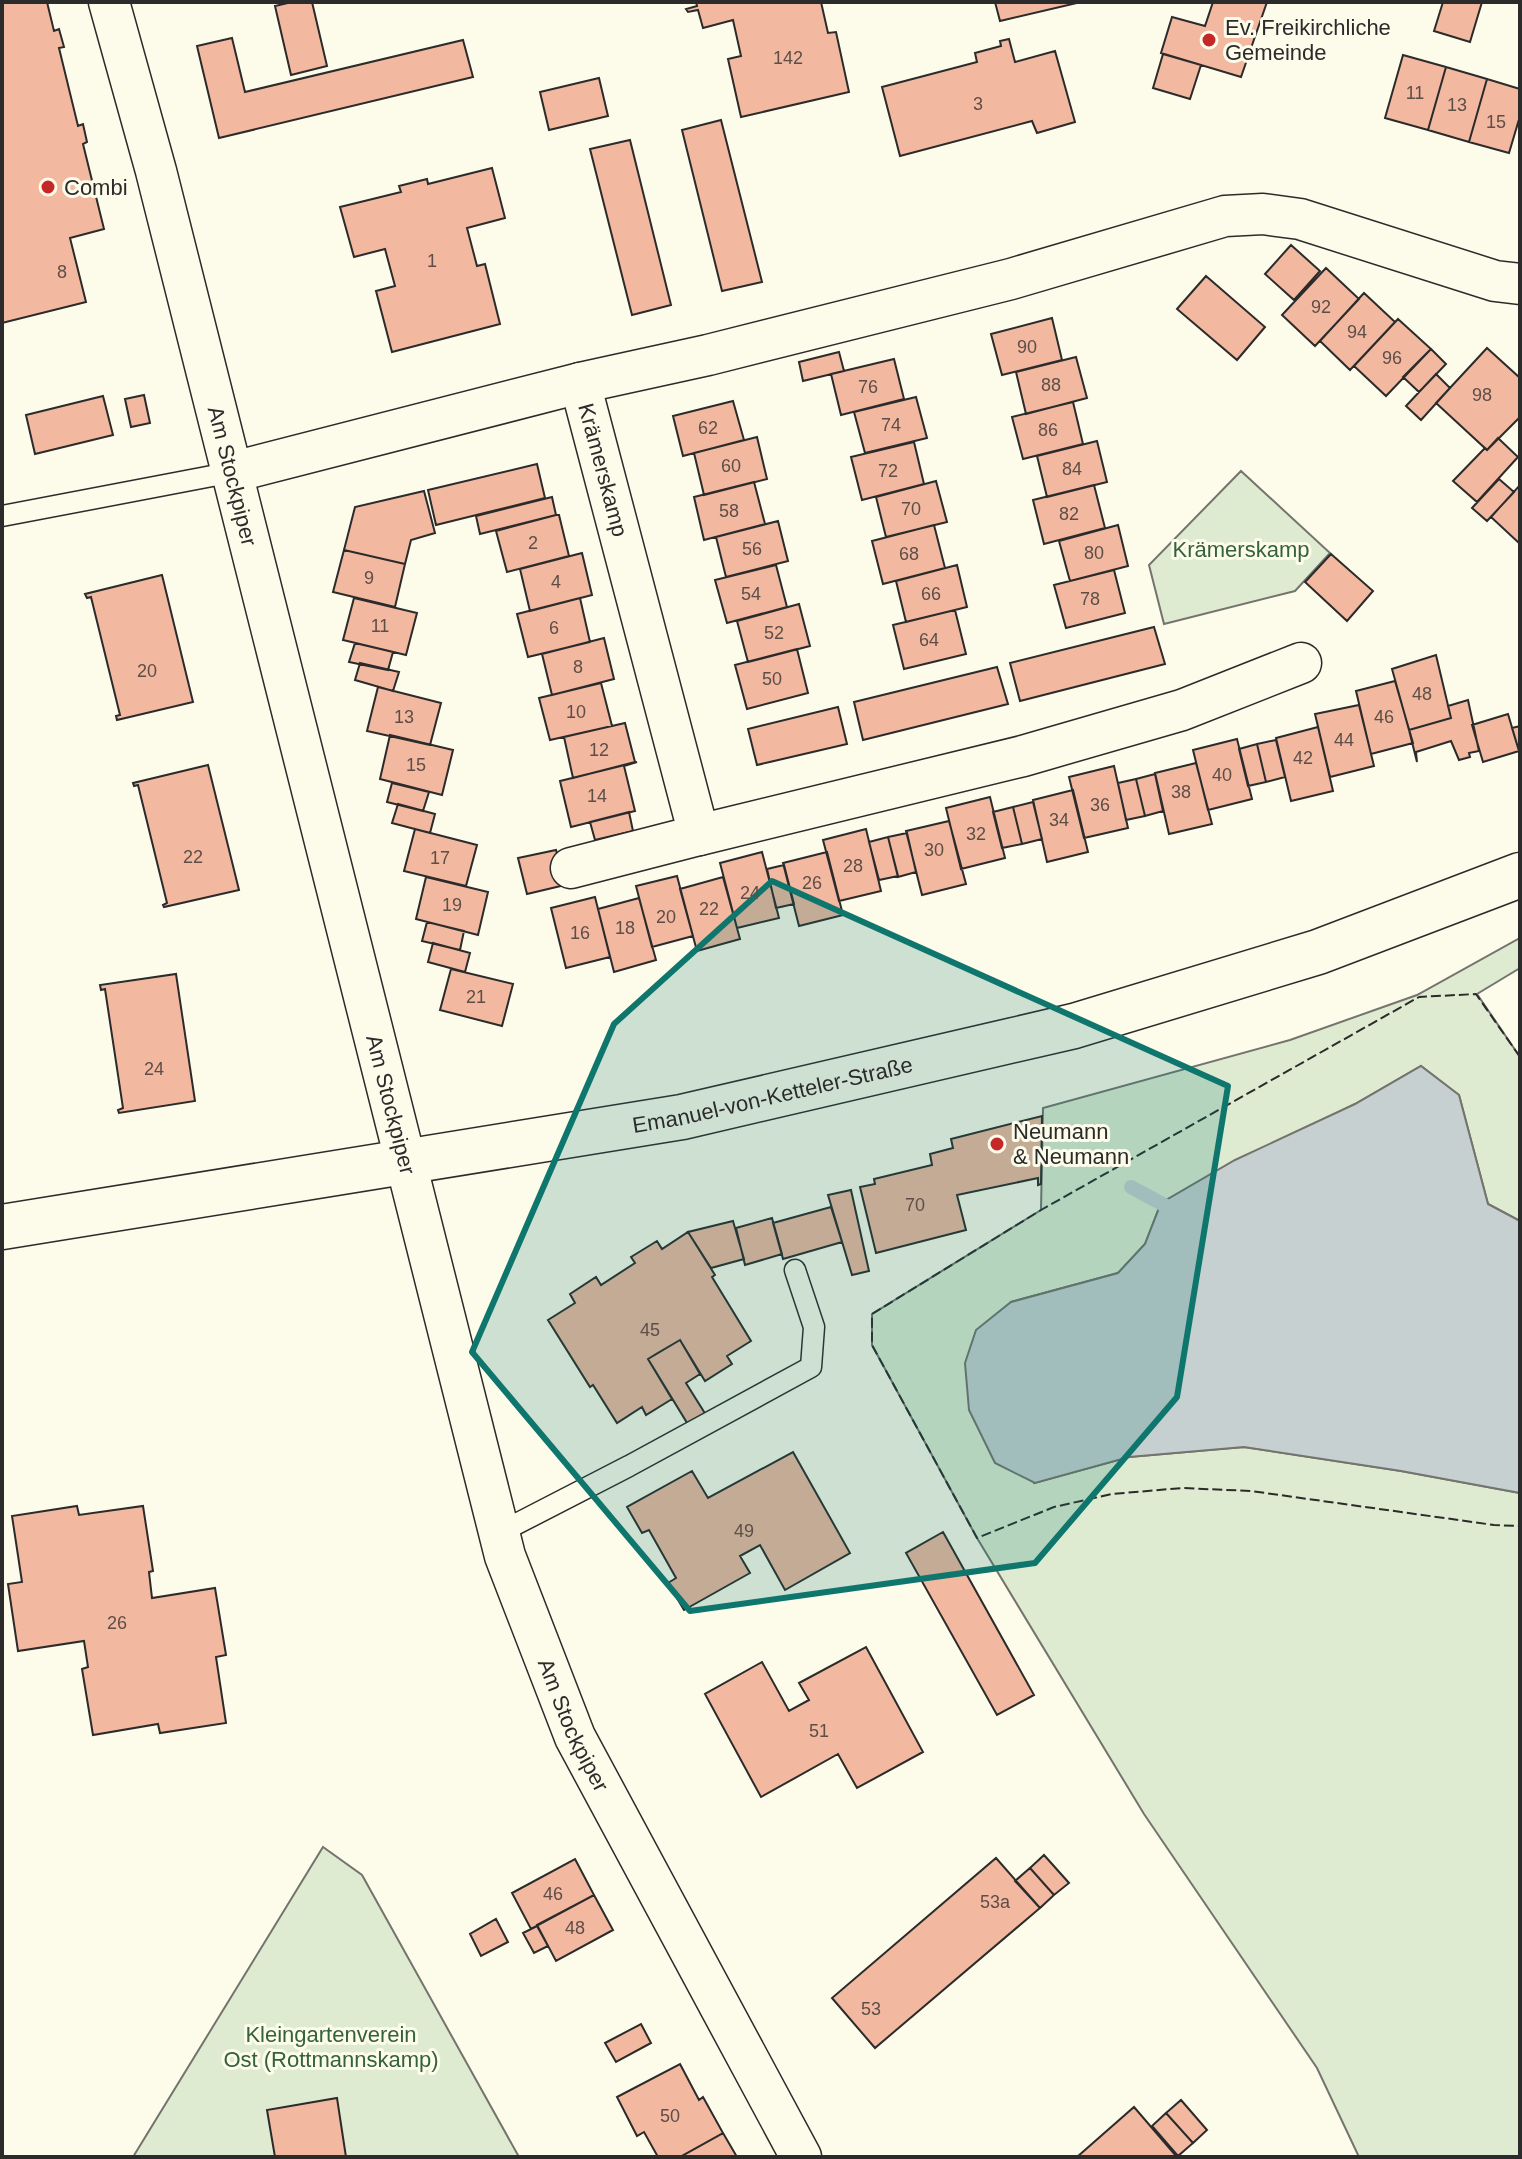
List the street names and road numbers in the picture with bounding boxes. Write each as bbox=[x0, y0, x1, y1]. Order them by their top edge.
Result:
street label: Krämerskamp bbox=[573, 401, 633, 539]
street label: Am Stockpiper bbox=[203, 404, 262, 549]
street label: Am Stockpiper bbox=[362, 1032, 421, 1177]
street label: Emanuel-von-Ketteler-Straße bbox=[631, 1051, 915, 1137]
street label: Am Stockpiper bbox=[533, 1655, 614, 1796]

